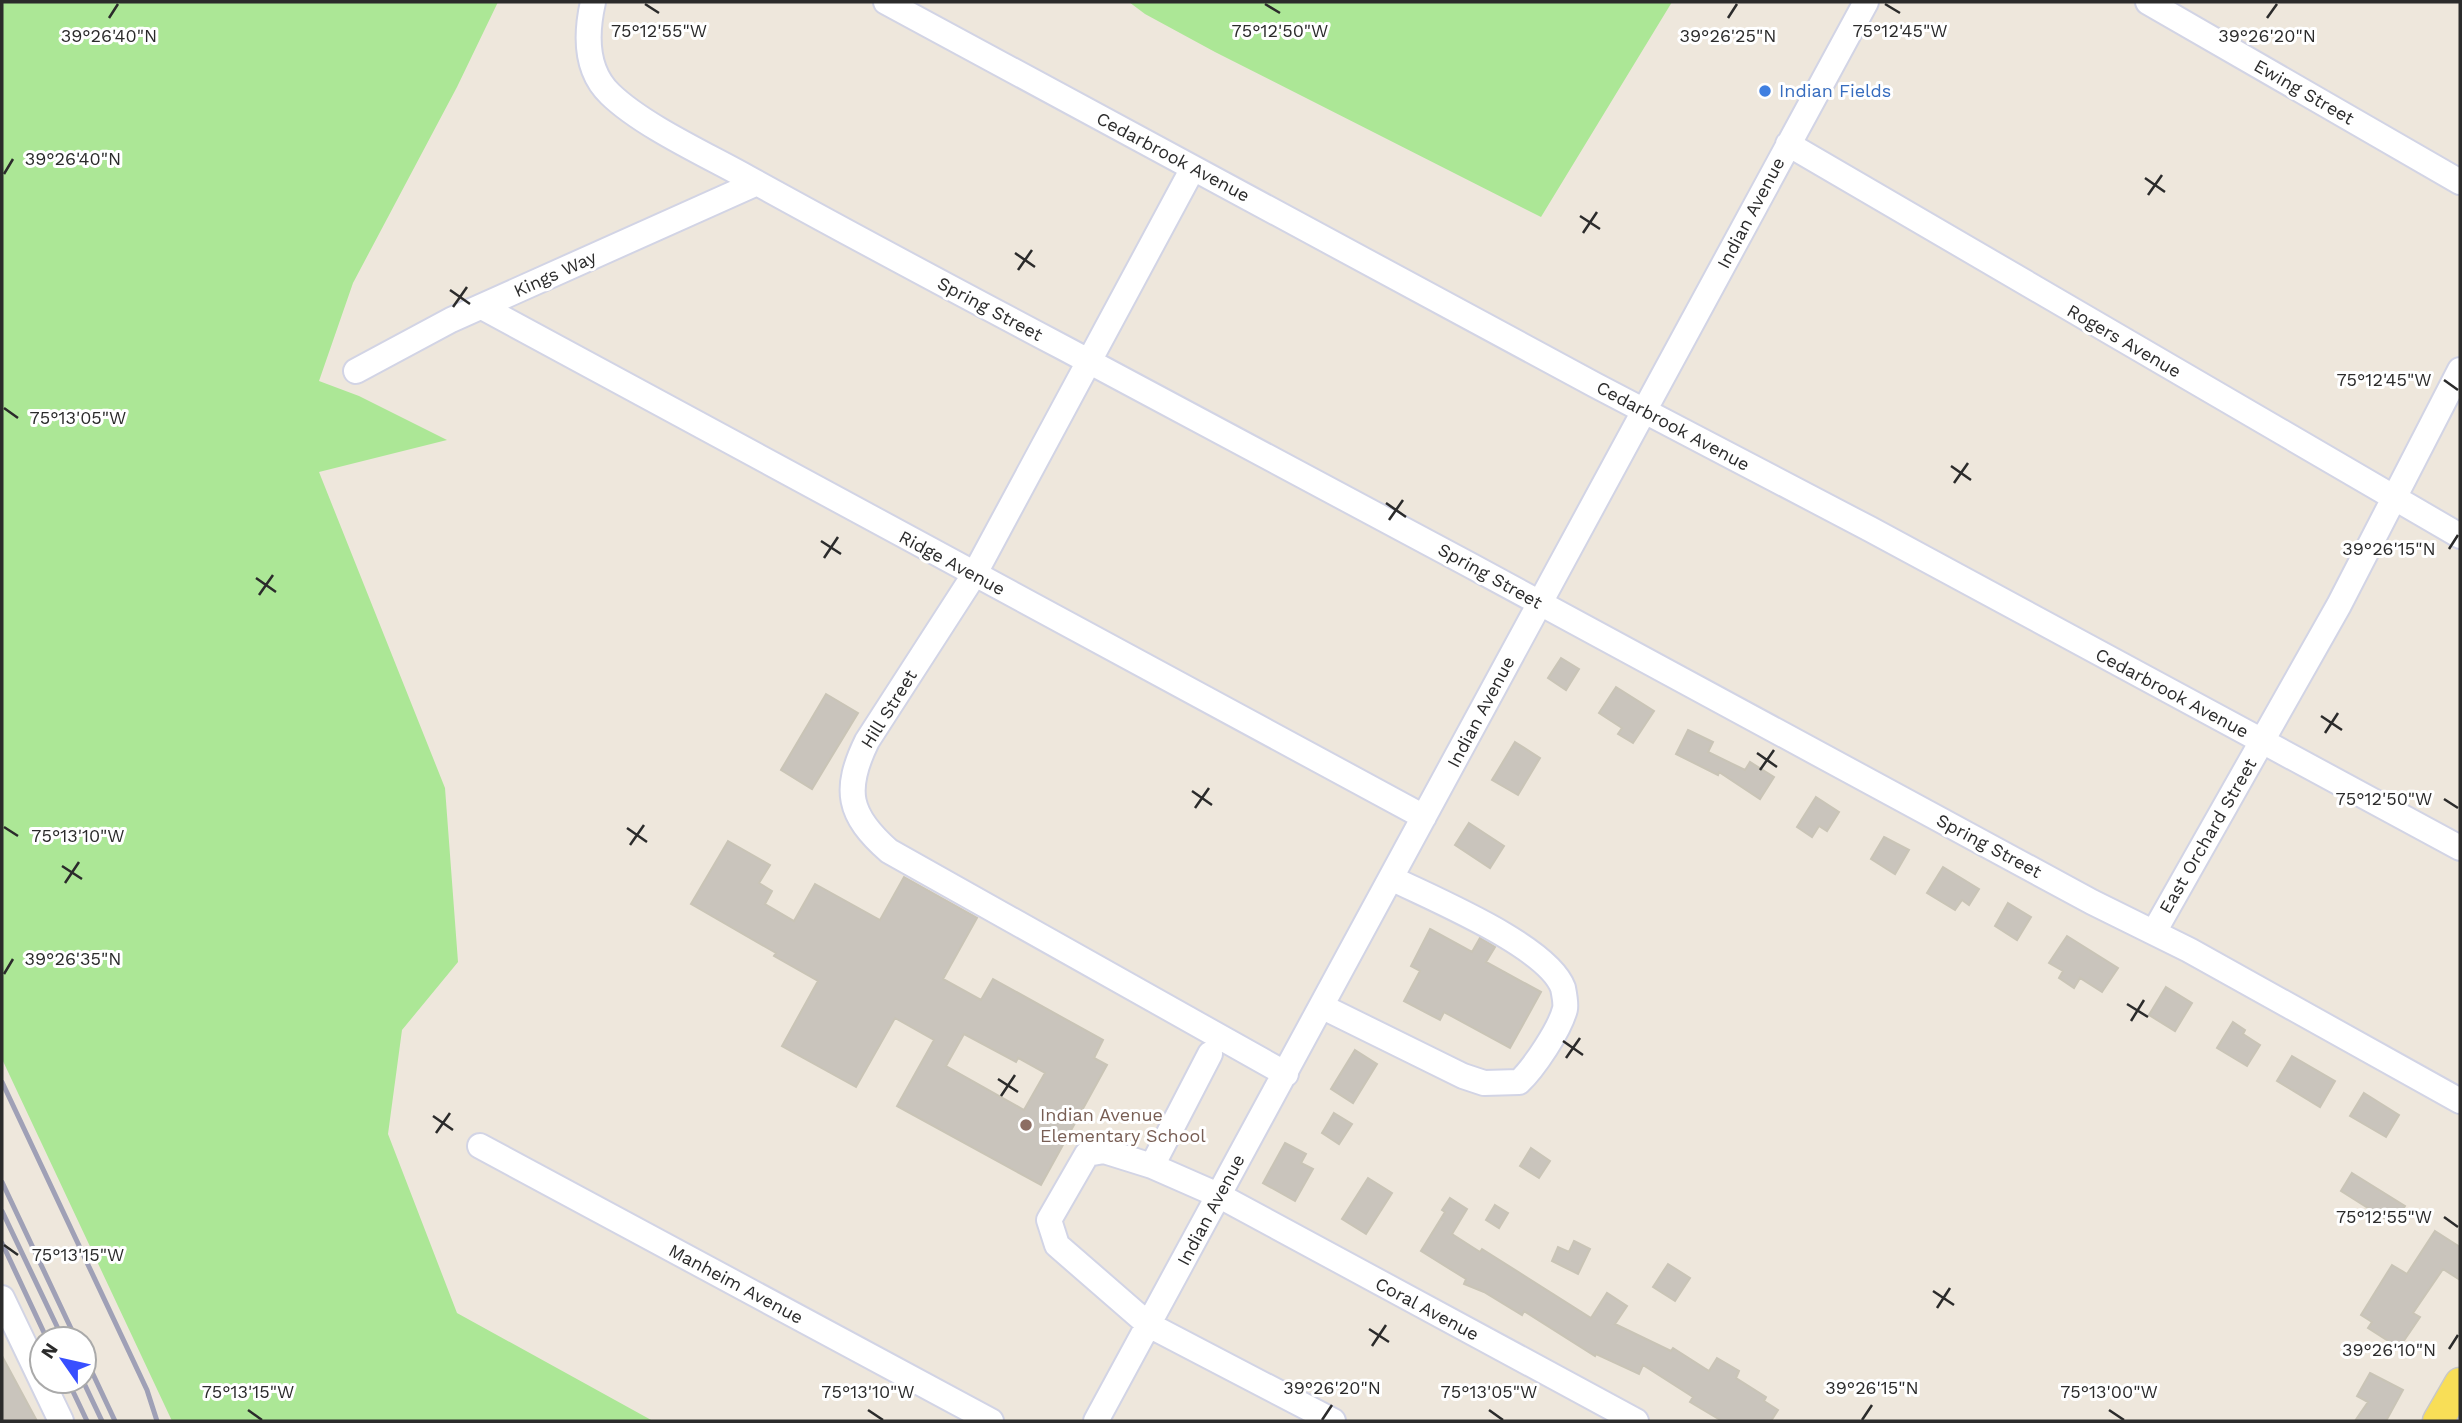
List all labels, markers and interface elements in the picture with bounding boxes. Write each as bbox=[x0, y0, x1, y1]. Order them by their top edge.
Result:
text: 75°12'55"W bbox=[611, 20, 707, 41]
text: 75°12'50"W bbox=[1232, 20, 1328, 41]
text: 75°12'45"W bbox=[1853, 20, 1947, 41]
text: 39°26'40"N bbox=[61, 25, 157, 46]
text: 39°26'25"N bbox=[1680, 25, 1776, 46]
text: 39°26'20"N bbox=[2218, 25, 2316, 46]
street label: Ewing Street bbox=[2251, 55, 2358, 129]
place label: Indian Fields bbox=[1779, 80, 1891, 101]
marker: Indian Fields bbox=[1757, 83, 1773, 99]
street label: Cedarbrook Avenue bbox=[1093, 107, 1253, 206]
text: 39°26'40"N bbox=[25, 148, 121, 169]
street label: Indian Avenue bbox=[1712, 154, 1789, 272]
street label: Kings Way bbox=[510, 246, 600, 301]
street label: Spring Street bbox=[934, 272, 1047, 345]
street label: Rogers Avenue bbox=[2064, 299, 2185, 382]
text: 75°12'45"W bbox=[2337, 369, 2431, 390]
street label: Cedarbrook Avenue bbox=[1593, 376, 1753, 475]
text: 75°13'05"W bbox=[30, 407, 126, 428]
street label: Ridge Avenue bbox=[896, 526, 1009, 599]
street label: Spring Street bbox=[1434, 538, 1546, 613]
text: 39°26'15"N bbox=[2342, 538, 2436, 559]
street label: Cedarbrook Avenue bbox=[2092, 643, 2252, 742]
street label: Indian Avenue bbox=[1442, 653, 1519, 771]
street label: Hill Street bbox=[856, 665, 921, 752]
street label: East Orchard Street bbox=[2155, 754, 2261, 917]
text: 75°12'50"W bbox=[2336, 788, 2432, 809]
street label: Spring Street bbox=[1933, 809, 2046, 882]
text: 75°13'10"W bbox=[31, 825, 125, 846]
text: 39°26'35"N bbox=[25, 948, 121, 969]
place label: Indian Avenue Elementary School bbox=[1040, 1104, 1206, 1146]
marker: Indian Avenue Elementary School bbox=[1018, 1117, 1034, 1133]
street label: Indian Avenue bbox=[1172, 1151, 1249, 1269]
text: 75°12'55"W bbox=[2336, 1206, 2432, 1227]
street label: Manheim Avenue bbox=[665, 1239, 807, 1328]
text: 75°13'15"W bbox=[32, 1244, 124, 1265]
street label: Coral Avenue bbox=[1372, 1272, 1483, 1345]
north arrow bbox=[28, 1325, 98, 1395]
text: N bbox=[36, 1339, 63, 1363]
text: 39°26'10"N bbox=[2342, 1339, 2436, 1360]
text: 39°26'20"N bbox=[1283, 1377, 1381, 1398]
text: 39°26'15"N bbox=[1825, 1377, 1919, 1398]
text: 75°13'15"W bbox=[202, 1381, 294, 1402]
text: 75°13'10"W bbox=[821, 1381, 915, 1402]
text: 75°13'05"W bbox=[1441, 1381, 1537, 1402]
text: 75°13'00"W bbox=[2060, 1381, 2158, 1402]

